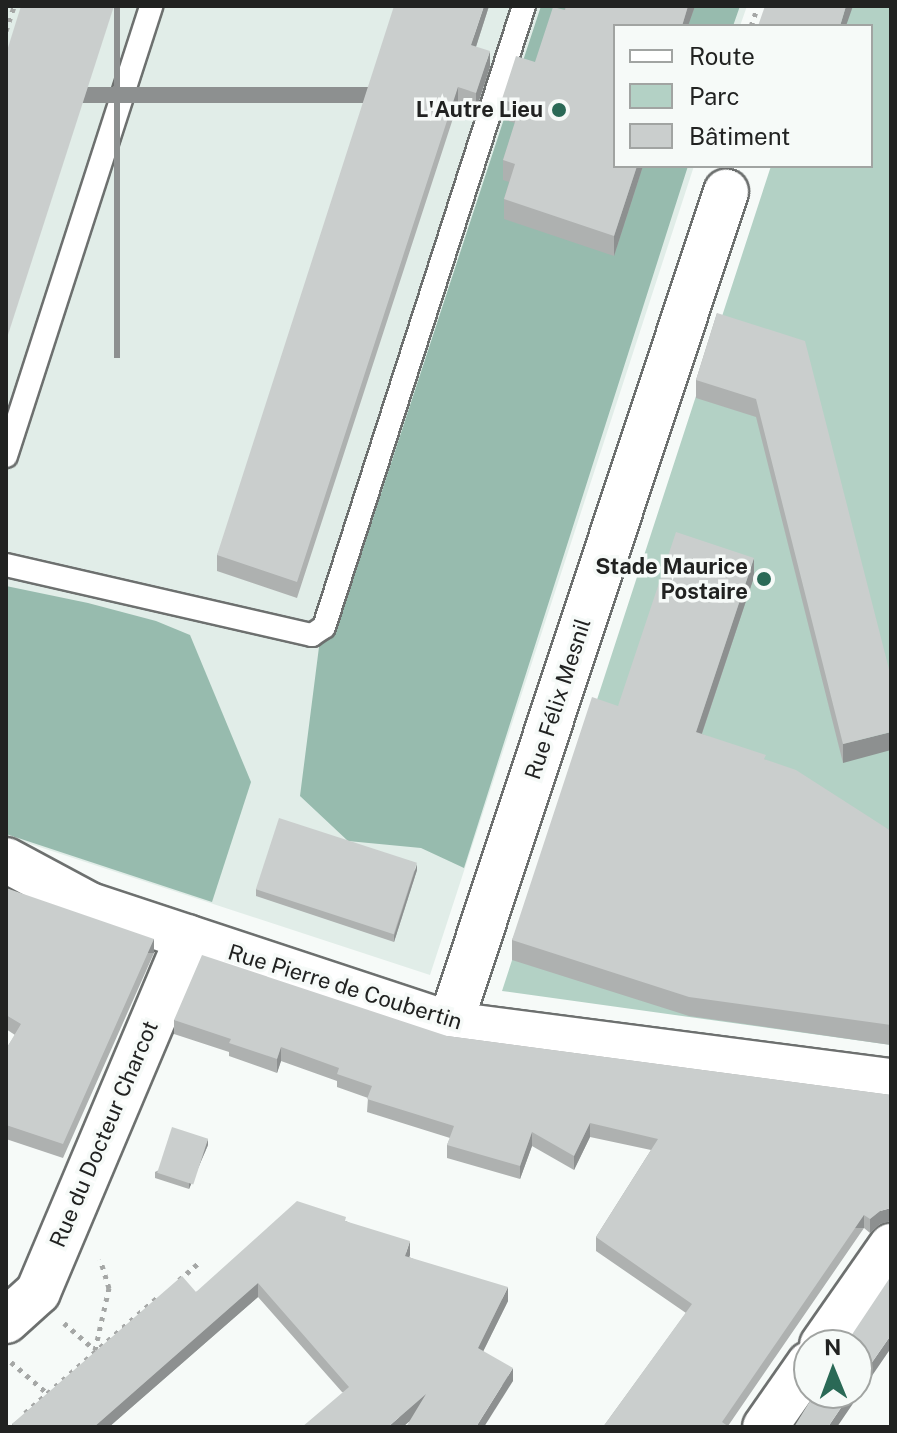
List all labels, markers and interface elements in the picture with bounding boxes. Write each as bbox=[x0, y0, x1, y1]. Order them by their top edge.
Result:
legend bbox=[613, 24, 873, 168]
text: Route bbox=[689, 42, 755, 70]
text: Parc bbox=[689, 82, 740, 110]
place label: L'Autre Lieu bbox=[416, 97, 543, 123]
marker: L'Autre Lieu bbox=[550, 101, 568, 119]
text: Bâtiment bbox=[689, 122, 790, 150]
place label: Stade Maurice Postaire bbox=[595, 553, 748, 604]
marker: Stade Maurice Postaire bbox=[755, 570, 773, 588]
street label: Rue Félix Mesnil bbox=[519, 615, 597, 783]
street label: Rue Pierre de Coubertin bbox=[224, 939, 466, 1035]
street label: Rue du Docteur Charcot bbox=[44, 1017, 164, 1251]
north arrow bbox=[793, 1329, 873, 1409]
text: N bbox=[824, 1334, 841, 1360]

